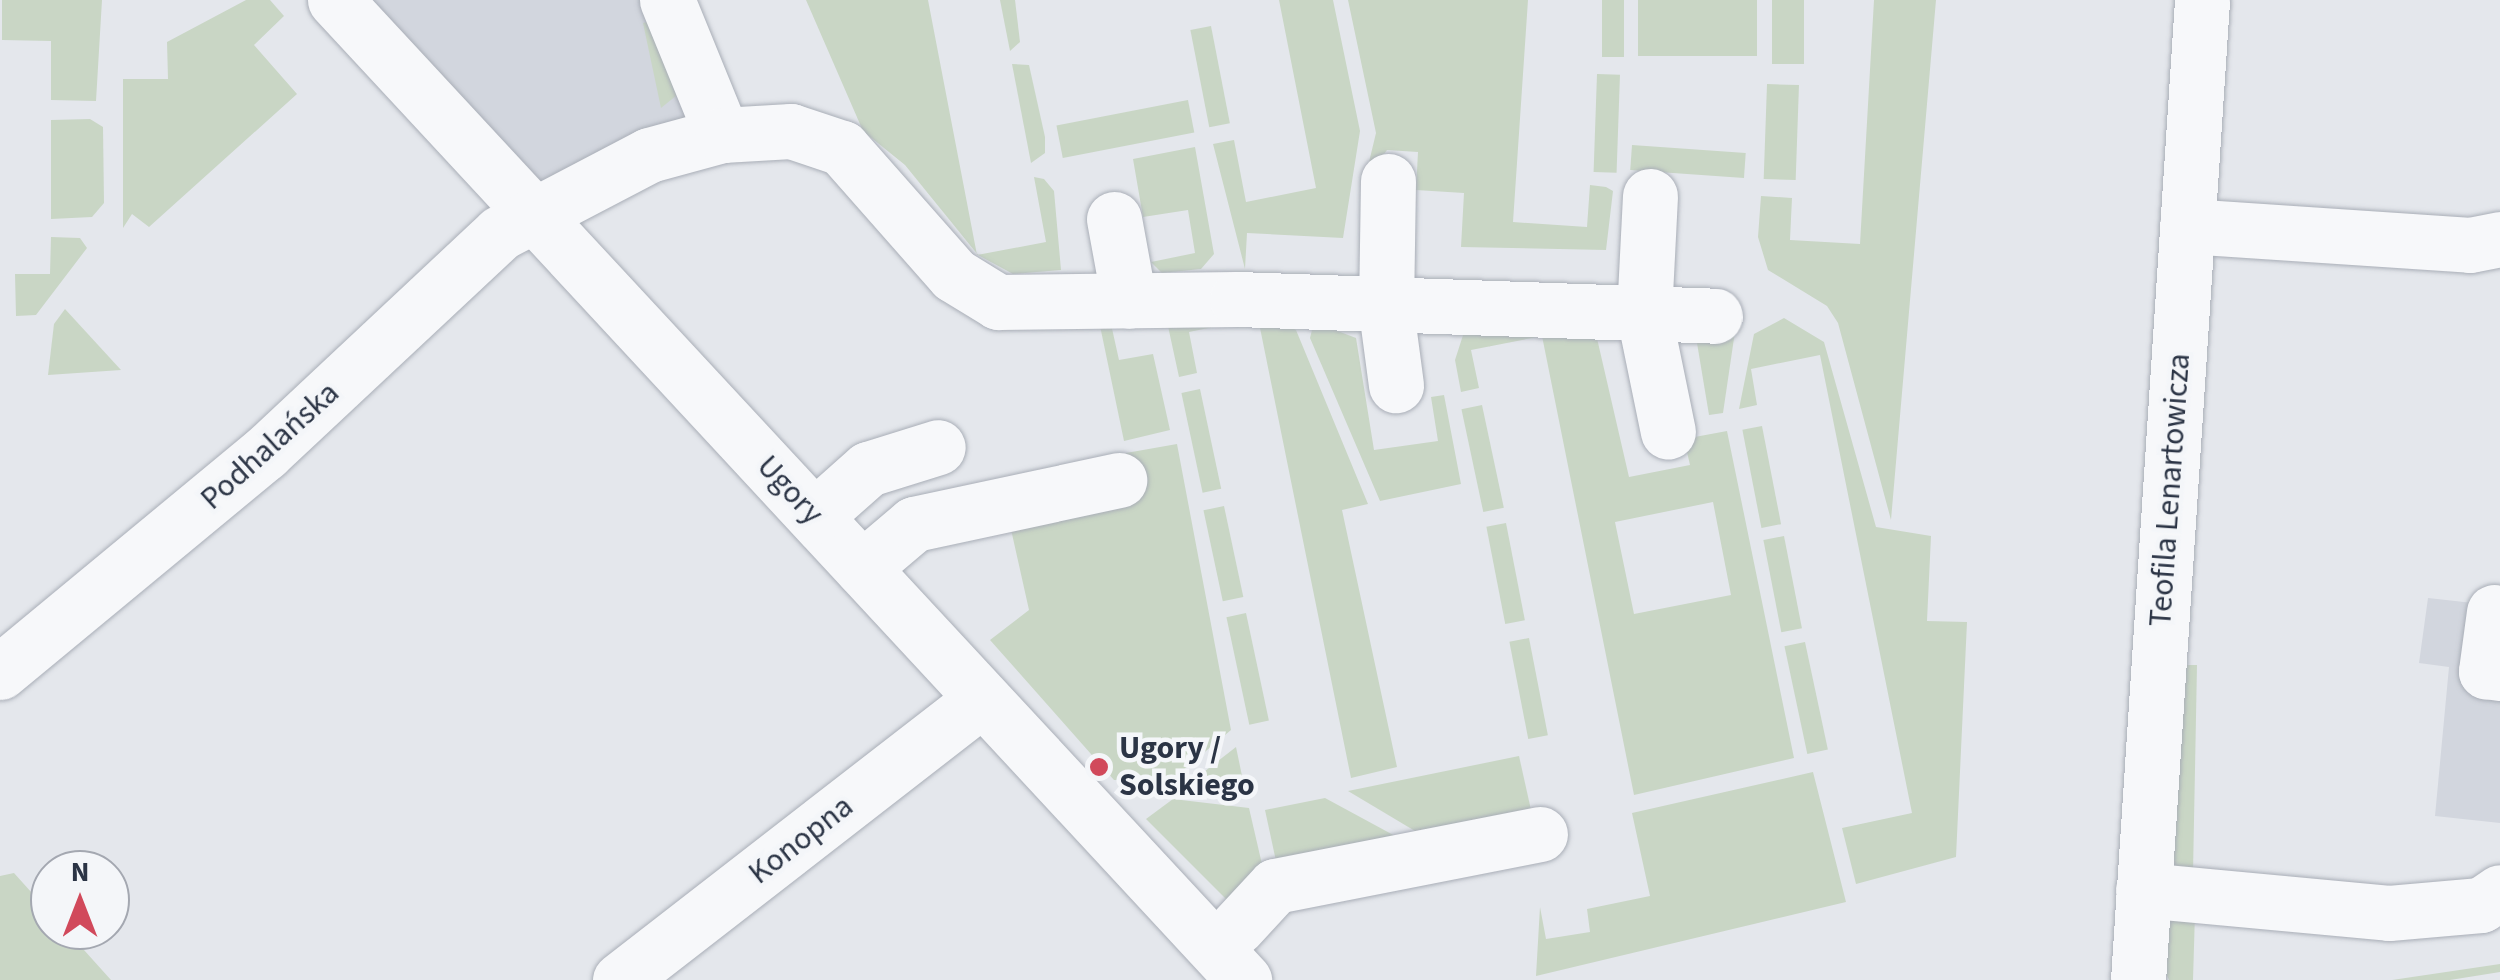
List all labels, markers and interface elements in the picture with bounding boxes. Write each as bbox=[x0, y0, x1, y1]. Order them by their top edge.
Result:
street label: Teofila Lenartowicza bbox=[2141, 352, 2199, 628]
street label: Podhalańska bbox=[193, 374, 347, 518]
street label: Ugory bbox=[749, 448, 831, 532]
place label: Ugory / Solskiego bbox=[1119, 730, 1255, 805]
marker: Ugory / Solskiego bbox=[1088, 756, 1110, 778]
street label: Konopna bbox=[741, 787, 861, 893]
north arrow bbox=[30, 850, 130, 950]
text: N bbox=[71, 852, 89, 892]

